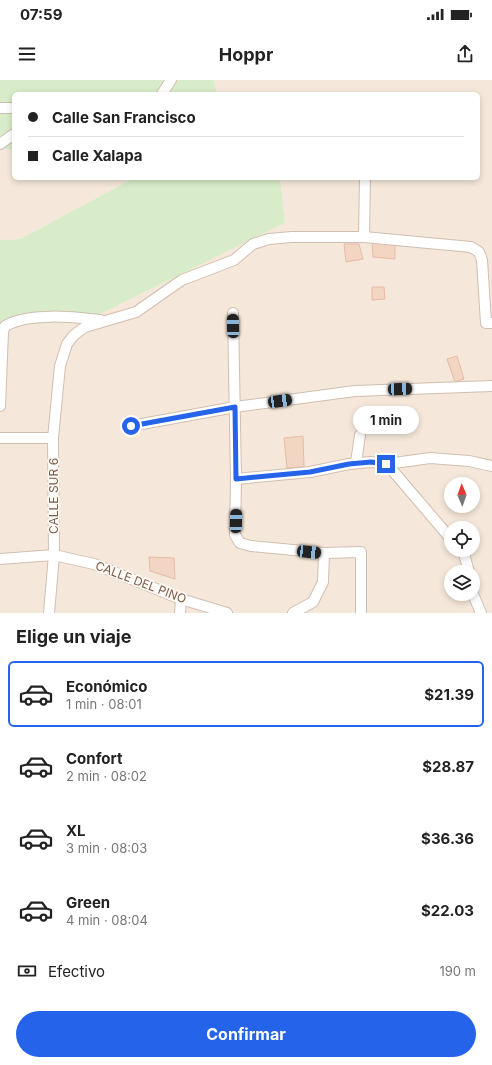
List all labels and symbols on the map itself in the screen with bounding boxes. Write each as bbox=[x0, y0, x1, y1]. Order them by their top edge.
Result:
car bbox=[227, 314, 239, 338]
car bbox=[388, 383, 412, 395]
car bbox=[267, 393, 293, 409]
callout: 1 min bbox=[353, 406, 419, 434]
route start bbox=[122, 417, 140, 435]
route end bbox=[377, 455, 395, 473]
street label: CALLE SUR 6 bbox=[46, 458, 61, 534]
north arrow bbox=[444, 477, 480, 513]
car bbox=[230, 509, 242, 533]
car bbox=[296, 545, 322, 559]
street label: CALLE DEL PINO bbox=[93, 558, 189, 606]

